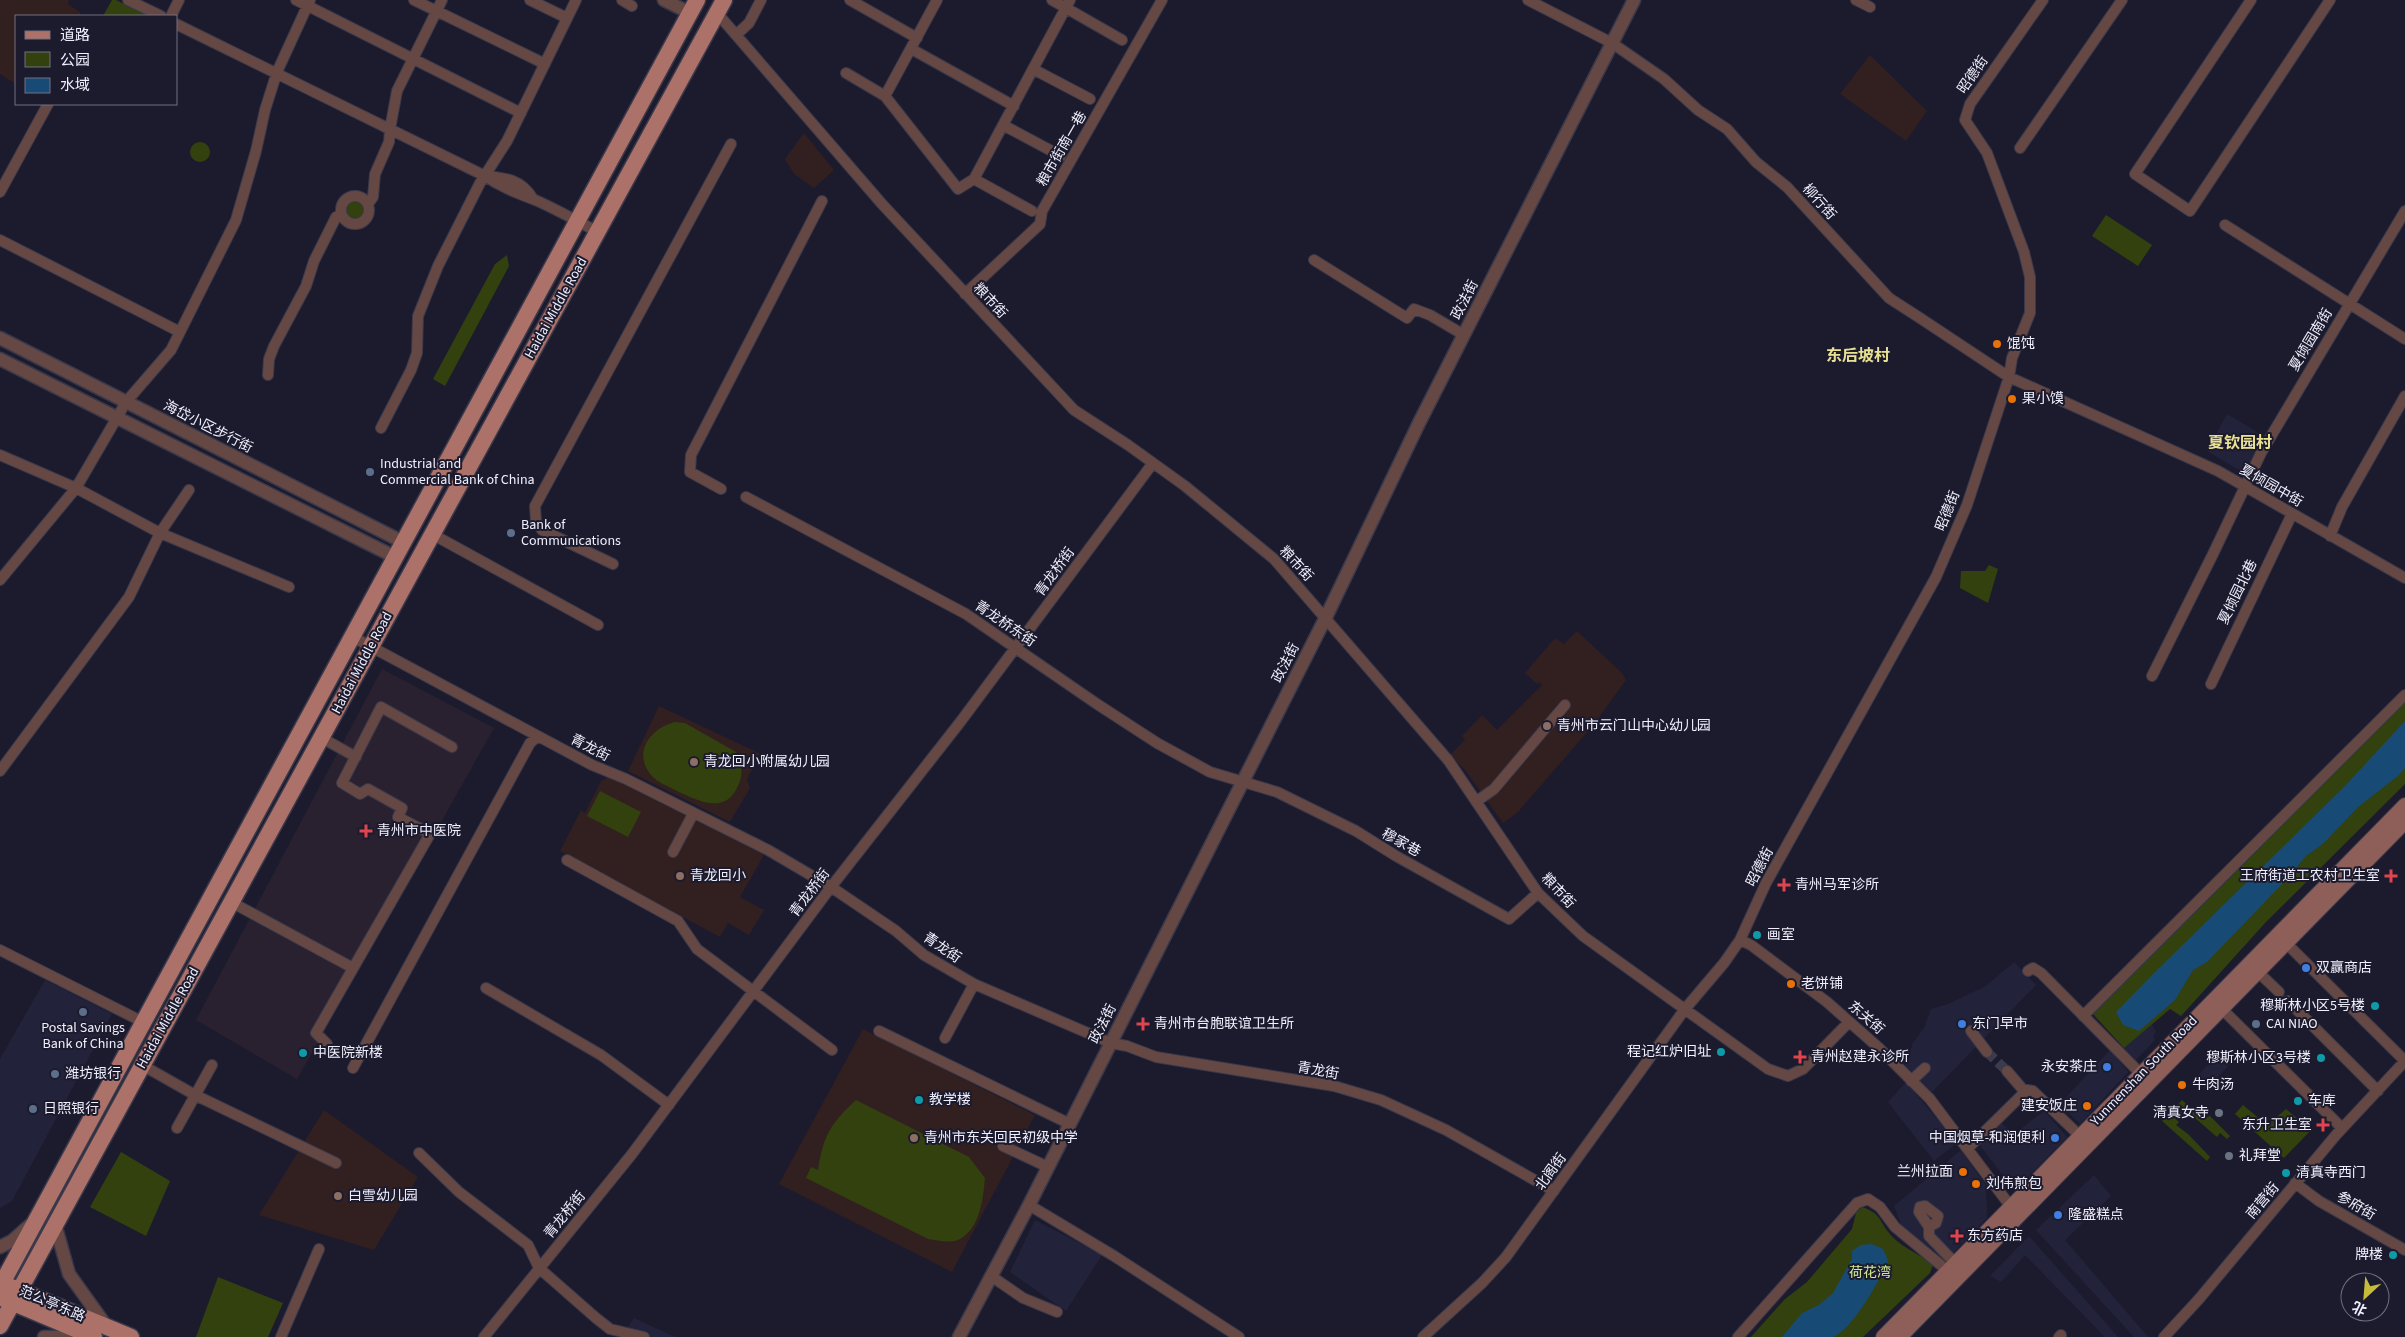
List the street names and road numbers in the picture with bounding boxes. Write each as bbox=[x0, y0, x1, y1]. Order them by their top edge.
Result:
street label: 昭德街 bbox=[1953, 52, 1993, 98]
street label: 粮市街南一巷 bbox=[1032, 108, 1092, 190]
street label: 柳行街 bbox=[1798, 180, 1840, 224]
street label: Haidai Middle Road bbox=[520, 254, 592, 362]
street label: 政法街 bbox=[1447, 277, 1483, 323]
street label: 粮市街 bbox=[968, 279, 1012, 323]
street label: 夏倾园南街 bbox=[2284, 305, 2338, 375]
street label: 海岱小区步行街 bbox=[160, 396, 256, 458]
street label: 夏倾园中街 bbox=[2236, 460, 2306, 512]
street label: 昭德街 bbox=[1931, 488, 1965, 534]
street label: 粮市街 bbox=[1274, 542, 1318, 586]
street label: 青龙桥街 bbox=[1030, 543, 1080, 601]
street label: 夏倾园北巷 bbox=[2214, 556, 2262, 628]
street label: 青龙桥东街 bbox=[970, 596, 1040, 652]
street label: Haidai Middle Road bbox=[327, 608, 397, 718]
street label: 政法街 bbox=[1268, 640, 1304, 686]
street label: 青龙街 bbox=[567, 730, 613, 766]
street label: 穆家巷 bbox=[1378, 824, 1424, 862]
street label: 昭德街 bbox=[1741, 844, 1779, 890]
street label: 青龙桥街 bbox=[785, 865, 835, 921]
street label: 粮市街 bbox=[1536, 869, 1580, 913]
street label: 青龙街 bbox=[919, 928, 965, 968]
street label: Haidai Middle Road bbox=[132, 964, 204, 1072]
street label: 东关街 bbox=[1844, 997, 1888, 1039]
street label: 政法街 bbox=[1085, 1001, 1121, 1047]
street label: Yunmenshan South Road bbox=[2085, 1011, 2202, 1131]
street label: 青龙街 bbox=[1296, 1058, 1340, 1084]
street label: 北阁街 bbox=[1531, 1149, 1571, 1195]
street label: 南营街 bbox=[2242, 1178, 2284, 1224]
street label: 青龙桥街 bbox=[540, 1187, 590, 1243]
street label: 参府街 bbox=[2333, 1187, 2379, 1225]
street label: 范公亭东路 bbox=[16, 1281, 88, 1327]

